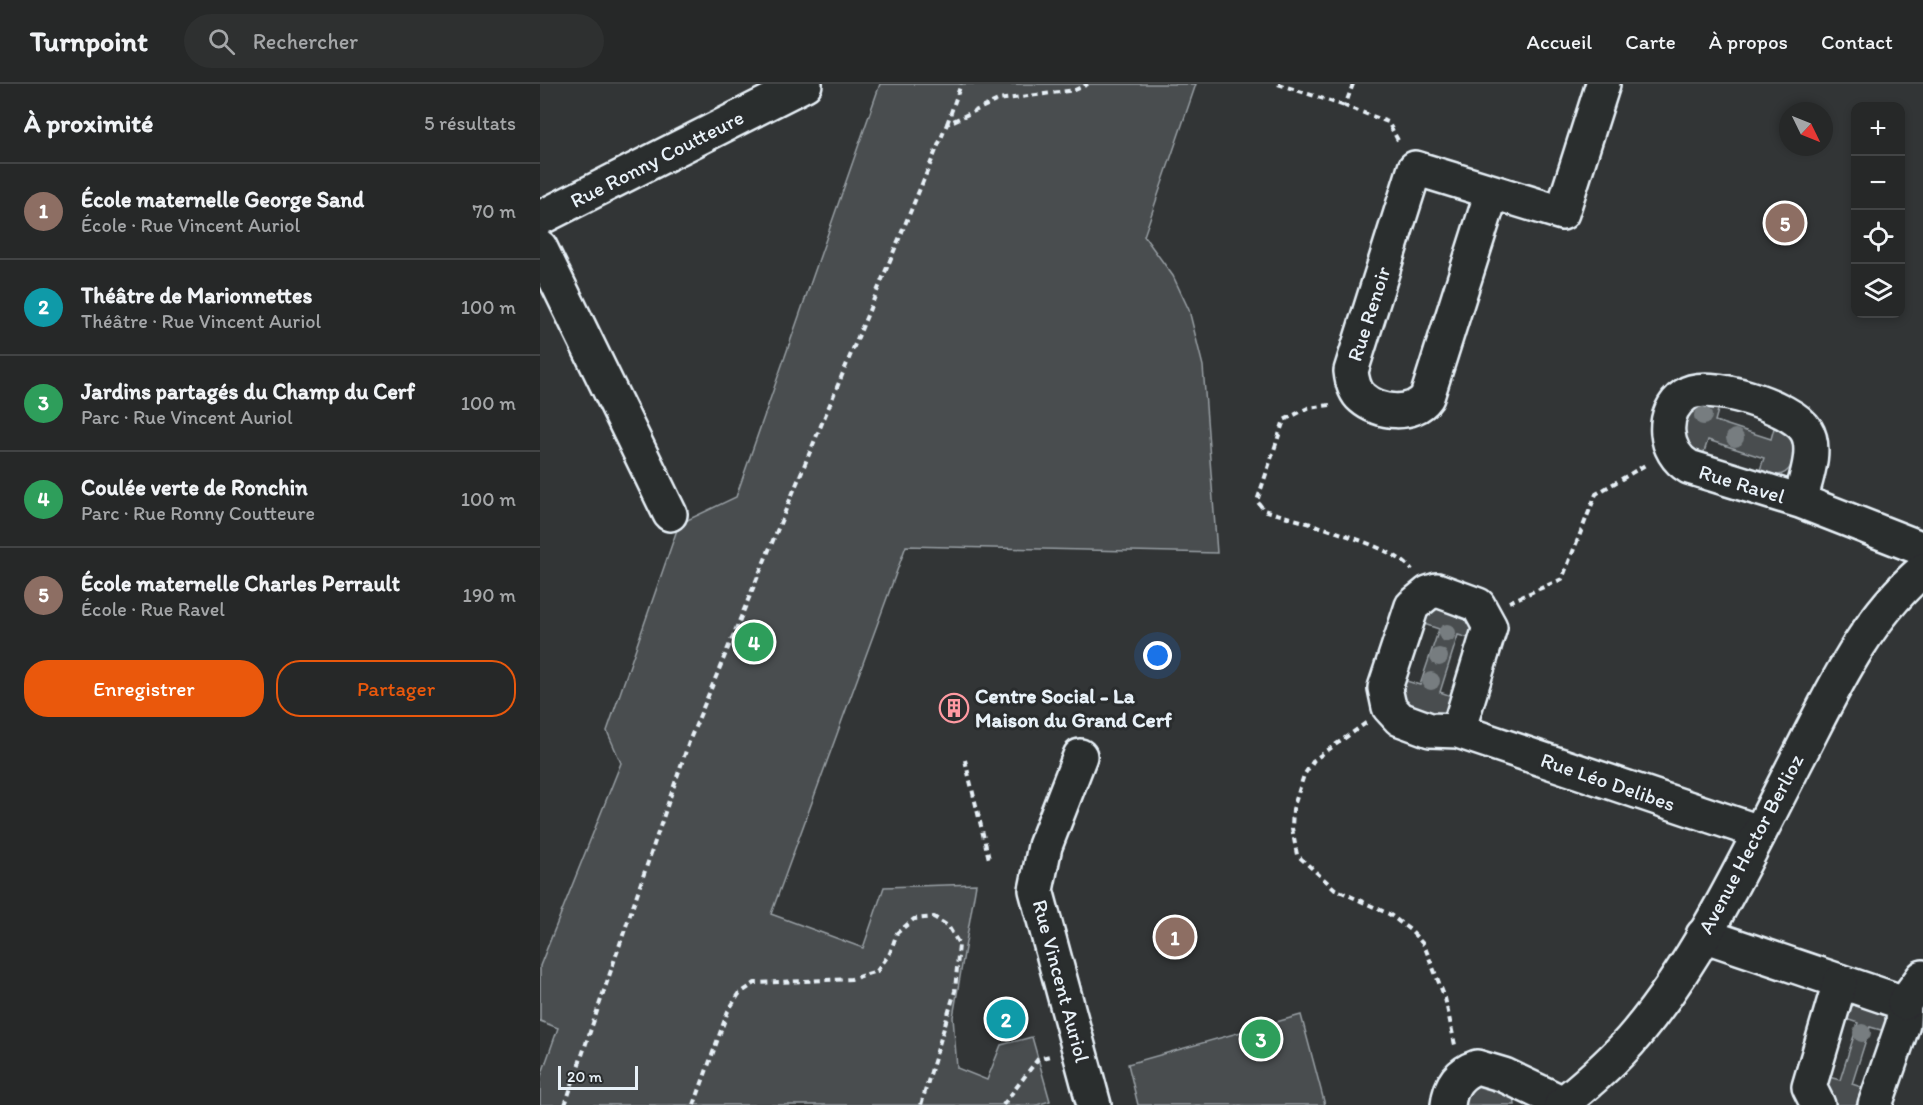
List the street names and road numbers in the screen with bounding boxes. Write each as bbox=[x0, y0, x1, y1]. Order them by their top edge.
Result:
street label: Rue Ronny Coutteure bbox=[566, 104, 748, 213]
street label: Rue Renoir bbox=[1342, 263, 1396, 364]
street label: Rue Ravel bbox=[1696, 459, 1788, 508]
street label: Rue Léo Delibes bbox=[1538, 747, 1679, 816]
street label: Avenue Hector Berlioz bbox=[1693, 749, 1809, 938]
street label: Rue Vincent Auriol bbox=[1028, 897, 1095, 1065]

